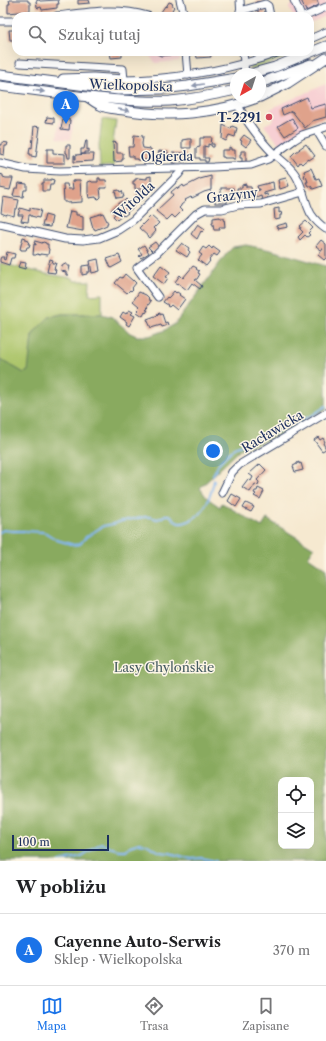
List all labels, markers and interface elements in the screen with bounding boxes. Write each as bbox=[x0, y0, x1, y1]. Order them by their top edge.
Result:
search box bbox=[12, 12, 314, 56]
icon: search bbox=[26, 23, 48, 45]
text: Szukaj tutaj bbox=[58, 25, 140, 44]
north arrow bbox=[230, 68, 266, 104]
street label: Wielkopolska bbox=[88, 76, 173, 94]
one-way arrow bbox=[192, 82, 204, 88]
one-way arrow bbox=[33, 88, 45, 94]
pin: A bbox=[53, 91, 79, 124]
one-way arrow bbox=[118, 107, 130, 113]
place label: T-2291 bbox=[217, 109, 261, 125]
marker: T-2291 bbox=[264, 112, 274, 122]
street label: Olgierda bbox=[140, 148, 194, 164]
street label: Witolda bbox=[110, 177, 158, 223]
street label: Grażyny bbox=[205, 184, 259, 206]
street label: Racławicka bbox=[238, 406, 306, 456]
your location bbox=[203, 441, 223, 461]
park label: Lasy Chylońskie bbox=[114, 659, 214, 675]
map controls bbox=[278, 777, 314, 849]
button: locate bbox=[278, 777, 314, 813]
button: layers bbox=[278, 813, 314, 849]
scale bar bbox=[12, 833, 109, 852]
text: 100 m bbox=[18, 835, 50, 849]
text: W pobliżu bbox=[16, 877, 106, 897]
text: Cayenne Auto-Serwis bbox=[54, 932, 221, 951]
text: A bbox=[24, 942, 34, 958]
text: 370 m bbox=[273, 942, 310, 958]
text: Sklep · Wielkopolska bbox=[54, 951, 182, 967]
tab: Mapa bbox=[37, 995, 66, 1033]
tab: Trasa bbox=[140, 995, 168, 1033]
tab: Zapisane bbox=[242, 995, 289, 1033]

